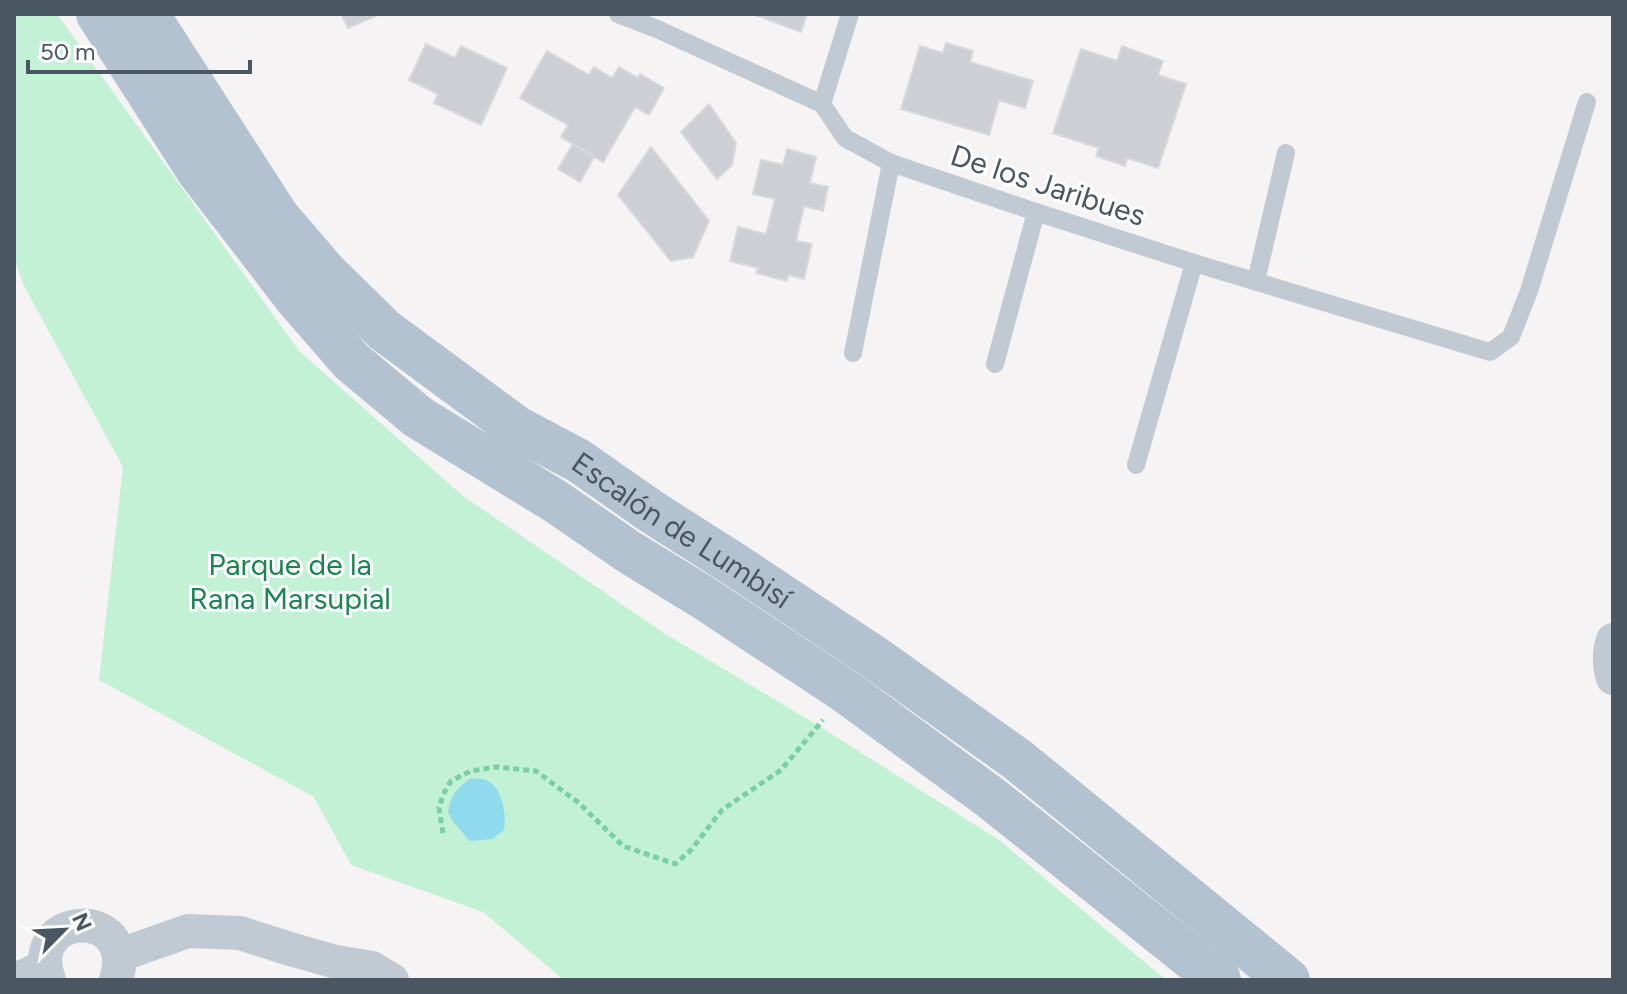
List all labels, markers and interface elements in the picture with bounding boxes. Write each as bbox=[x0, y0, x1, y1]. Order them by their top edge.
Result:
scale bar bbox=[28, 24, 250, 74]
text: 50 m bbox=[40, 37, 96, 66]
street label: De los Jaribues bbox=[946, 136, 1150, 234]
street label: Escalón de Lumbisí bbox=[565, 443, 801, 617]
park label: Parque de la Rana Marsupial bbox=[189, 546, 391, 617]
north arrow bbox=[24, 890, 104, 970]
text: N bbox=[66, 909, 98, 935]

